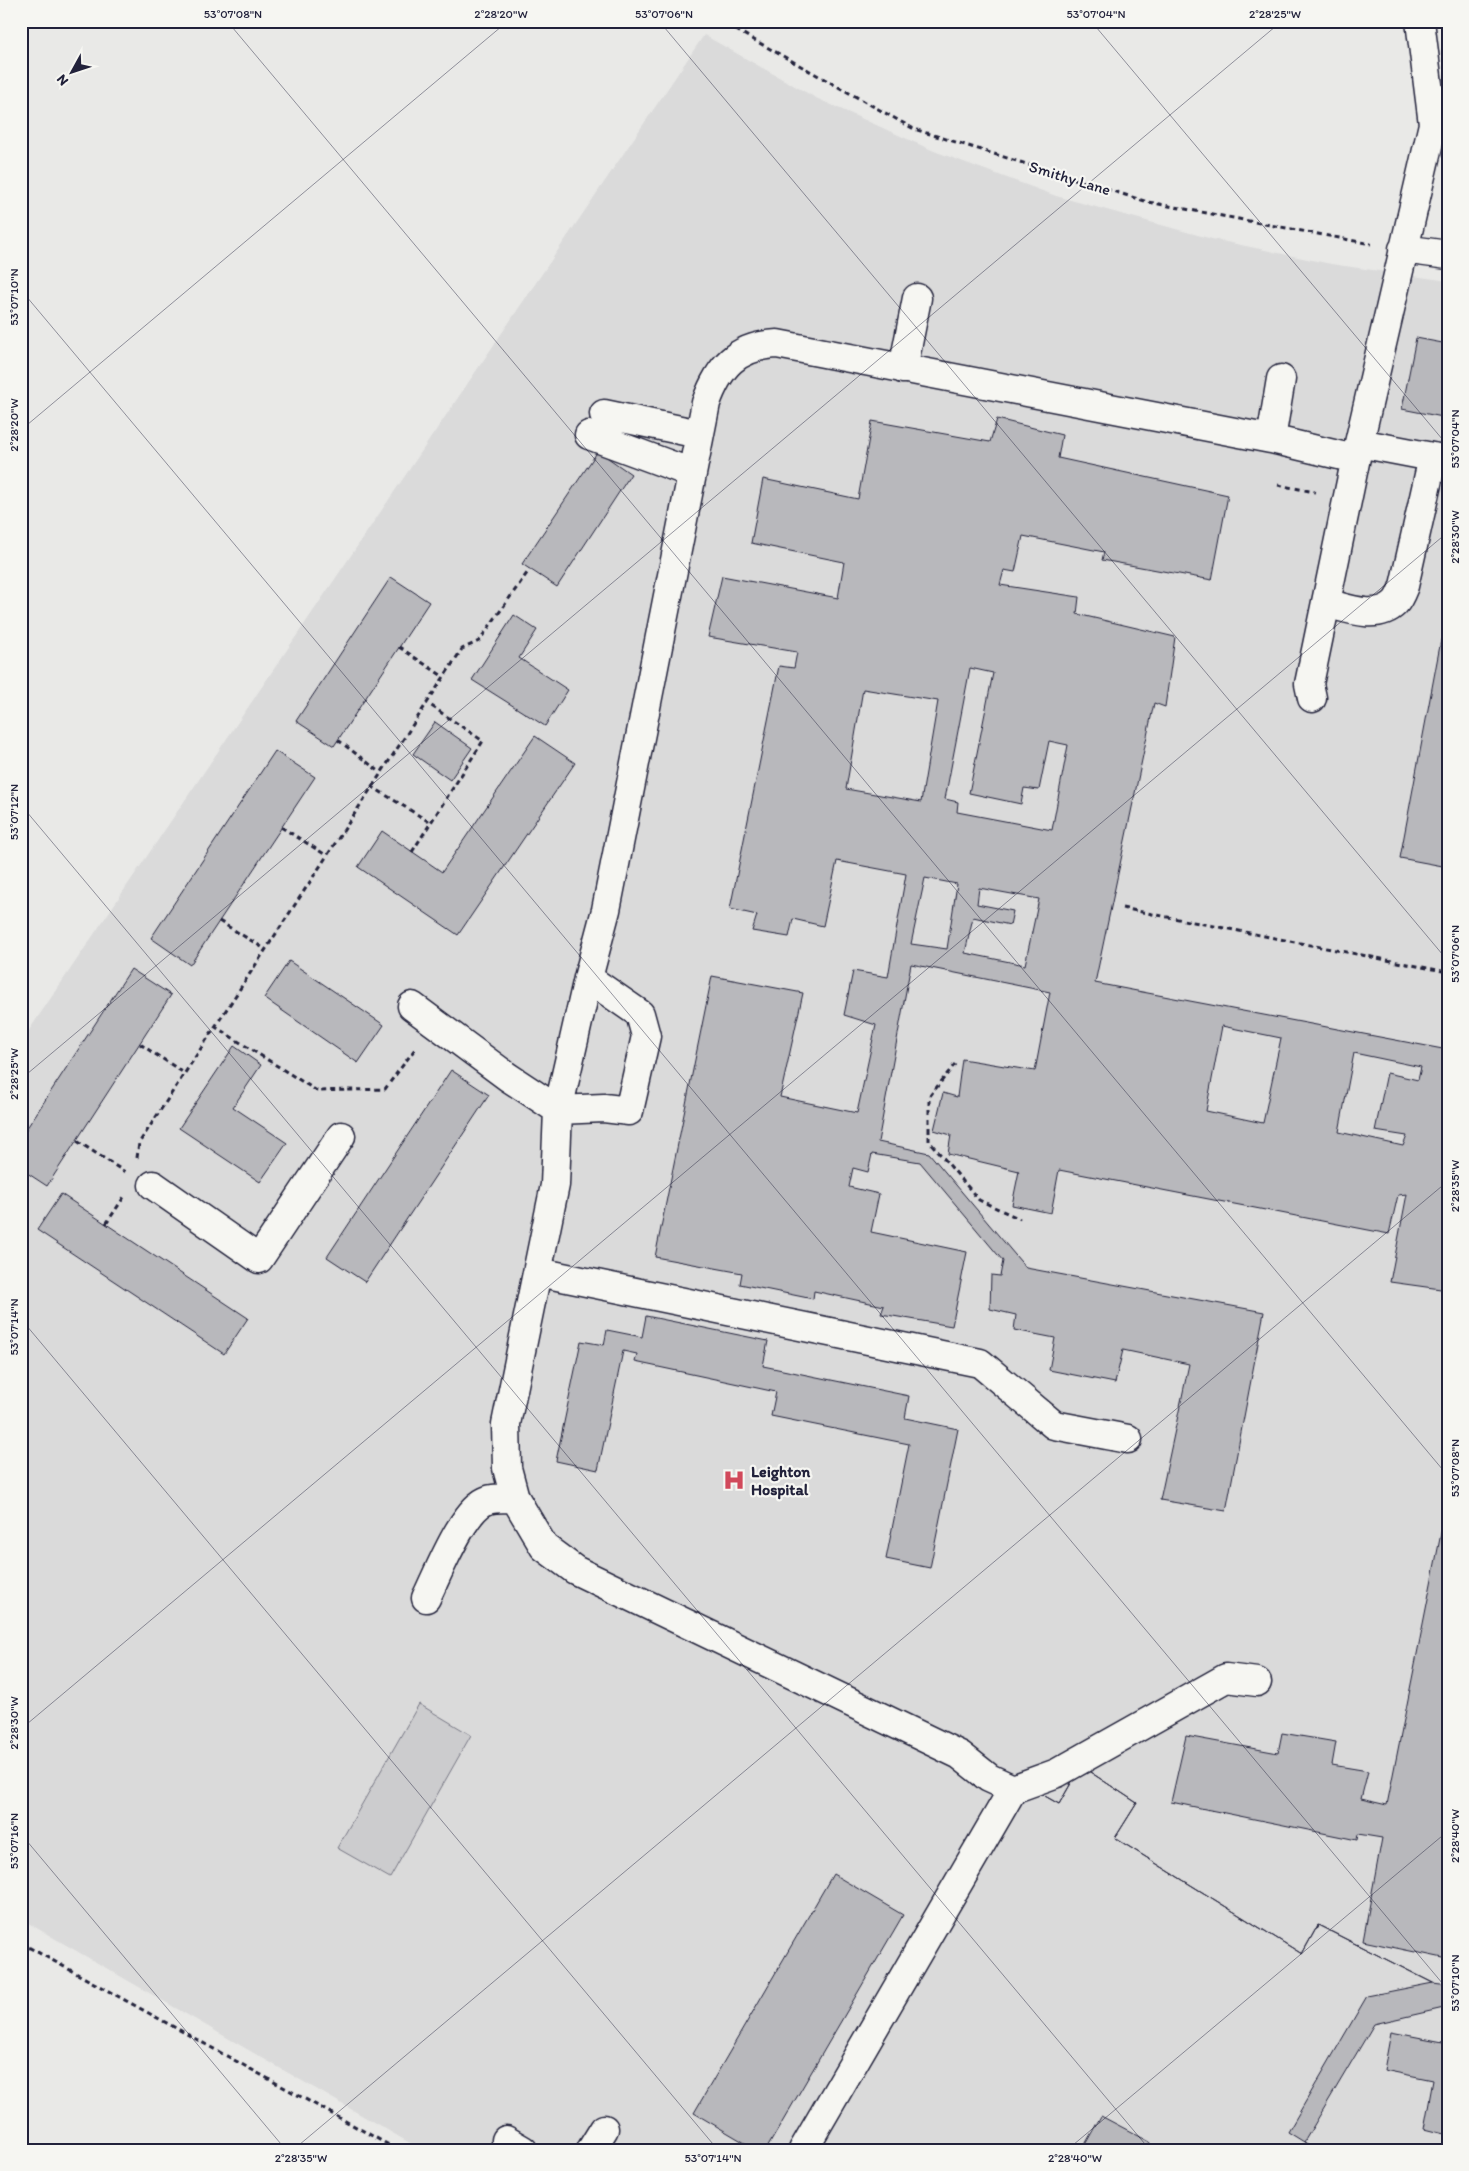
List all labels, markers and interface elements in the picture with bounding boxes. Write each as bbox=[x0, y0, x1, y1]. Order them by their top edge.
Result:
text: 53°07'08"N bbox=[204, 7, 262, 21]
text: 2°28'20"W bbox=[474, 7, 528, 21]
text: 53°07'06"N bbox=[635, 7, 693, 21]
text: 53°07'04"N bbox=[1066, 7, 1126, 21]
text: 2°28'25"W bbox=[1249, 7, 1301, 21]
north arrow bbox=[48, 48, 98, 98]
text: N bbox=[53, 71, 72, 89]
street label: Smithy Lane bbox=[1027, 157, 1113, 199]
text: 53°07'10"N bbox=[7, 268, 21, 326]
text: 2°28'20"W bbox=[7, 398, 21, 452]
text: 53°07'04"N bbox=[1448, 409, 1462, 469]
text: 2°28'30"W bbox=[1448, 510, 1462, 564]
text: 53°07'12"N bbox=[7, 784, 21, 840]
text: 53°07'06"N bbox=[1448, 925, 1462, 983]
text: 2°28'25"W bbox=[7, 1048, 21, 1100]
text: 2°28'35"W bbox=[1448, 1160, 1462, 1212]
text: 53°07'14"N bbox=[7, 1298, 21, 1356]
text: 53°07'08"N bbox=[1448, 1439, 1462, 1497]
place label: Leighton Hospital bbox=[751, 1462, 811, 1500]
hospital icon: Leighton Hospital bbox=[721, 1467, 747, 1493]
text: 2°28'30"W bbox=[7, 1696, 21, 1750]
text: 2°28'40"W bbox=[1448, 1809, 1462, 1863]
text: 53°07'16"N bbox=[7, 1813, 21, 1869]
text: 53°07'10"N bbox=[1448, 1954, 1462, 2012]
text: 2°28'35"W bbox=[275, 2151, 327, 2165]
text: 53°07'14"N bbox=[684, 2151, 742, 2165]
text: 2°28'40"W bbox=[1048, 2151, 1102, 2165]

